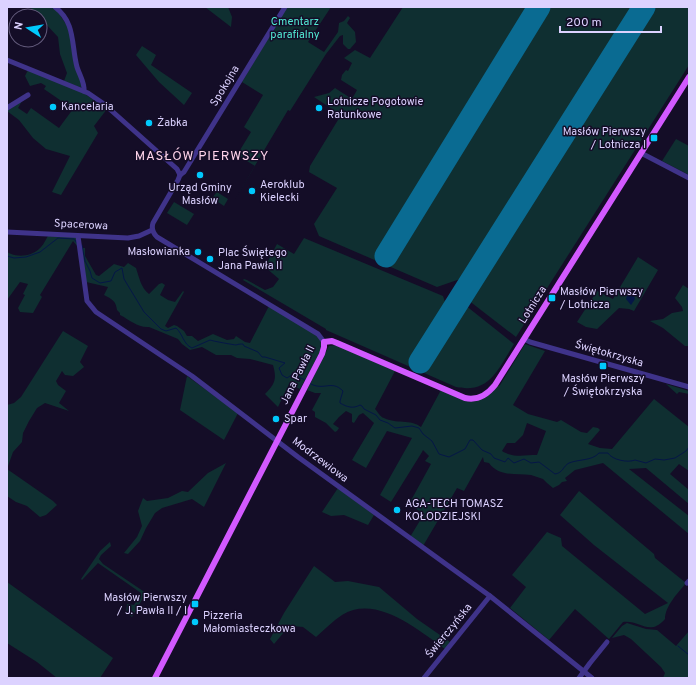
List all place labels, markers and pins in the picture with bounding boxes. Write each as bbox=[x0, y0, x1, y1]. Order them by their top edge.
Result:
place label: Lotnicze Pogotowie Ratunkowe bbox=[327, 95, 423, 122]
place label: Kancelaria bbox=[61, 100, 114, 114]
marker: Kancelaria bbox=[48, 102, 58, 112]
marker: Lotnicze Pogotowie Ratunkowe bbox=[314, 103, 324, 113]
place label: Żabka bbox=[157, 115, 188, 130]
marker: Żabka bbox=[144, 118, 154, 128]
place label: Masłów Pierwszy / Lotnicza I bbox=[563, 125, 646, 152]
marker: Masłów Pierwszy / Lotnicza I bbox=[649, 133, 659, 143]
marker: Urząd Gminy Masłów bbox=[195, 170, 205, 180]
place label: Aeroklub Kielecki bbox=[260, 178, 305, 205]
place label: Urząd Gminy Masłów bbox=[168, 181, 232, 208]
marker: Aeroklub Kielecki bbox=[247, 186, 257, 196]
place label: Masłowianka bbox=[127, 245, 190, 259]
place label: Plac Świętego Jana Pawła II bbox=[218, 245, 287, 273]
marker: Masłowianka bbox=[193, 247, 203, 257]
marker: Plac Świętego Jana Pawła II bbox=[205, 254, 215, 264]
place label: Masłów Pierwszy / Lotnicza bbox=[559, 285, 643, 312]
marker: Masłów Pierwszy / Lotnicza bbox=[547, 293, 557, 303]
marker: Masłów Pierwszy / Świętokrzyska bbox=[598, 361, 608, 371]
place label: Masłów Pierwszy / Świętokrzyska bbox=[561, 372, 645, 399]
place label: Spar bbox=[284, 412, 308, 426]
marker: Spar bbox=[271, 414, 281, 424]
place label: AGA-TECH TOMASZ KOŁODZIEJSKI bbox=[405, 497, 503, 524]
marker: AGA-TECH TOMASZ KOŁODZIEJSKI bbox=[392, 505, 402, 515]
place label: Masłów Pierwszy / J. Pawła II / I bbox=[104, 591, 187, 618]
marker: Masłów Pierwszy / J. Pawła II / I bbox=[190, 599, 200, 609]
place label: Pizzeria Małomiasteczkowa bbox=[203, 609, 296, 636]
marker: Pizzeria Małomiasteczkowa bbox=[190, 617, 200, 627]

